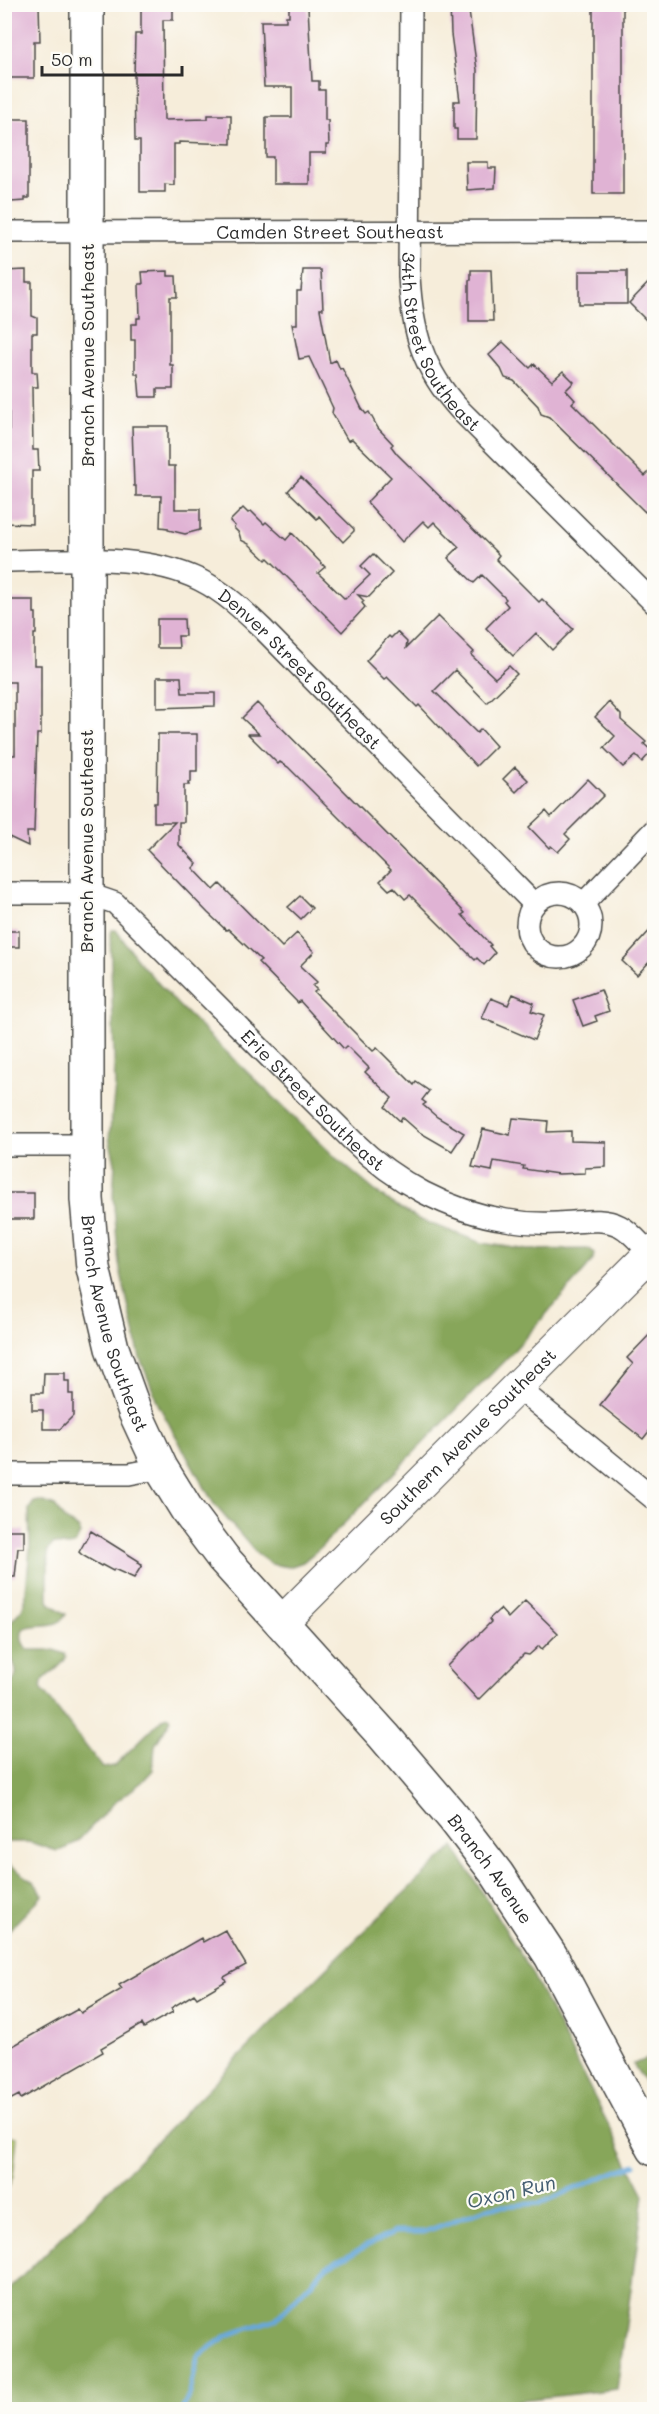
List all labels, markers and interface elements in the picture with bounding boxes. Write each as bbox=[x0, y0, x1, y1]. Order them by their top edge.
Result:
scale bar bbox=[42, 39, 182, 77]
text: 50 m bbox=[51, 47, 93, 71]
street label: Camden Street Southeast bbox=[216, 219, 444, 244]
street label: Branch Avenue Southeast bbox=[75, 243, 99, 467]
street label: 34th Street Southeast bbox=[397, 252, 486, 436]
street label: Denver Street Southeast bbox=[214, 583, 387, 754]
street label: Branch Avenue Southeast bbox=[74, 729, 98, 953]
street label: Erie Street Southeast bbox=[236, 1024, 390, 1176]
street label: Branch Avenue Southeast bbox=[76, 1214, 154, 1436]
street label: Southern Avenue Southeast bbox=[374, 1343, 561, 1530]
street label: Branch Avenue bbox=[443, 1809, 538, 1928]
water label: Oxon Run bbox=[464, 2168, 558, 2214]

